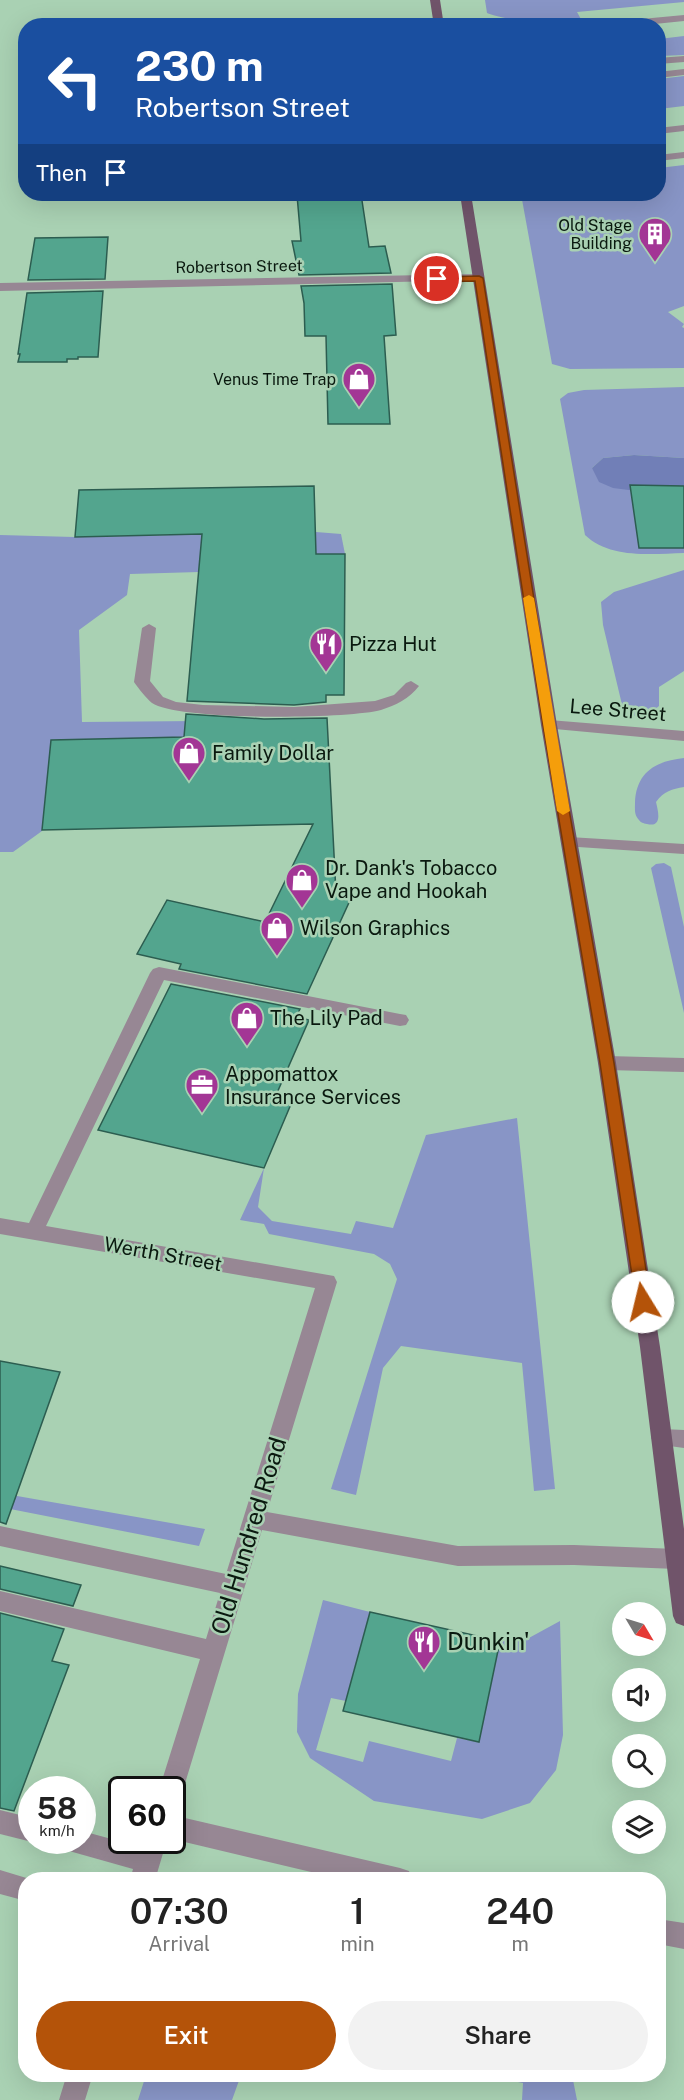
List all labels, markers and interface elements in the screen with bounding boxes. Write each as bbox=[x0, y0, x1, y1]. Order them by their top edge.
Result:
text: 230 m bbox=[135, 41, 264, 90]
icon: left bbox=[36, 42, 114, 120]
text: Robertson Street bbox=[135, 91, 350, 123]
icon: arrive bbox=[99, 156, 132, 189]
text: Then bbox=[36, 160, 87, 186]
place label: Old Stage Building bbox=[558, 216, 632, 253]
building icon: Old Stage Building bbox=[637, 216, 673, 263]
pin bbox=[411, 253, 462, 304]
street label: Robertson Street bbox=[175, 256, 303, 277]
icon: arrive bbox=[420, 262, 453, 295]
shop icon: Venus Time Trap bbox=[341, 361, 377, 408]
place label: Venus Time Trap bbox=[213, 370, 336, 389]
restaurant icon: Pizza Hut bbox=[308, 626, 344, 673]
place label: Pizza Hut bbox=[349, 632, 437, 656]
street label: Lee Street bbox=[569, 694, 667, 726]
shop icon: Family Dollar bbox=[171, 735, 207, 782]
place label: Family Dollar bbox=[212, 741, 334, 765]
place label: Dr. Dank's Tobacco Vape and Hookah bbox=[325, 856, 497, 903]
shop icon: Dr. Dank's Tobacco Vape and Hookah bbox=[284, 862, 320, 909]
shop icon: Wilson Graphics bbox=[259, 910, 295, 957]
place label: Wilson Graphics bbox=[300, 916, 450, 940]
shop icon: The Lily Pad bbox=[229, 1000, 265, 1047]
place label: The Lily Pad bbox=[270, 1006, 383, 1030]
place label: Appomattox Insurance Services bbox=[225, 1062, 401, 1109]
office icon: Appomattox Insurance Services bbox=[184, 1067, 220, 1114]
street label: Werth Street bbox=[102, 1232, 224, 1276]
position arrow bbox=[611, 1270, 675, 1334]
street label: Old Hundred Road bbox=[205, 1434, 291, 1638]
north arrow bbox=[612, 1602, 666, 1656]
map controls bbox=[612, 1602, 666, 1854]
restaurant icon: Dunkin' bbox=[406, 1624, 442, 1671]
place label: Dunkin' bbox=[447, 1627, 530, 1655]
button: sound bbox=[612, 1668, 666, 1722]
button: search bbox=[612, 1734, 666, 1788]
speed limit sign: 60 bbox=[108, 1776, 186, 1854]
text: 58 bbox=[37, 1790, 77, 1826]
button: layers bbox=[612, 1800, 666, 1854]
text: km/h bbox=[39, 1822, 75, 1839]
text: 07:30 bbox=[130, 1890, 229, 1932]
text: 1 bbox=[350, 1890, 365, 1932]
text: 240 bbox=[486, 1890, 554, 1932]
text: Arrival bbox=[148, 1932, 210, 1956]
text: min bbox=[341, 1932, 374, 1956]
text: m bbox=[512, 1932, 529, 1956]
button: Exit bbox=[36, 2001, 336, 2070]
button: Share bbox=[348, 2001, 648, 2070]

